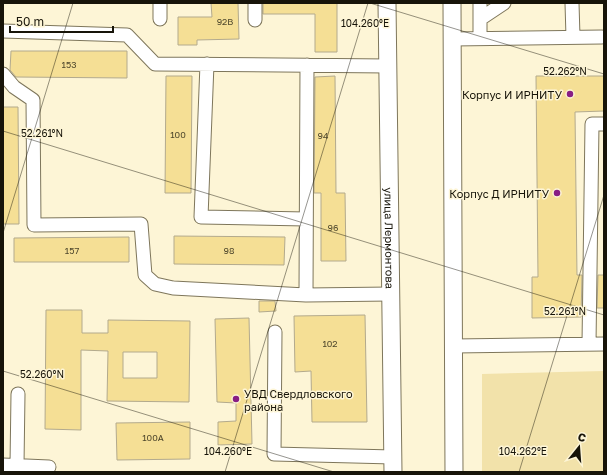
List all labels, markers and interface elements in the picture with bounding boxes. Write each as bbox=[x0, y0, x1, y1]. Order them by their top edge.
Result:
scale bar bbox=[10, 8, 113, 34]
text: 50 m bbox=[16, 14, 44, 29]
house number: 92В bbox=[217, 16, 233, 27]
text: 104.260°E bbox=[341, 17, 389, 29]
house number: 153 bbox=[62, 59, 76, 70]
text: 52.262°N bbox=[543, 65, 587, 77]
place label: Корпус И ИРНИТУ bbox=[462, 88, 563, 101]
marker: Корпус И ИРНИТУ bbox=[565, 89, 575, 99]
text: 52.261°N bbox=[21, 127, 63, 139]
house number: 100 bbox=[170, 129, 186, 140]
house number: 94 bbox=[318, 130, 329, 141]
street label: улица Лермонтова bbox=[383, 187, 397, 289]
place label: Корпус Д ИРНИТУ bbox=[449, 187, 550, 200]
marker: Корпус Д ИРНИТУ bbox=[552, 188, 562, 198]
house number: 96 bbox=[328, 222, 338, 233]
house number: 157 bbox=[65, 245, 79, 256]
house number: 98 bbox=[224, 245, 234, 256]
text: 52.261°N bbox=[544, 305, 586, 317]
house number: 102 bbox=[322, 338, 338, 349]
text: 52.260°N bbox=[20, 368, 64, 380]
place label: УВД Свердловского района bbox=[244, 387, 353, 413]
marker: УВД Свердловского района bbox=[231, 394, 241, 404]
north arrow bbox=[559, 427, 599, 467]
text: С bbox=[576, 430, 588, 444]
house number: 100А bbox=[142, 432, 164, 443]
text: 104.260°E bbox=[204, 445, 252, 457]
text: 104.262°E bbox=[499, 445, 547, 457]

